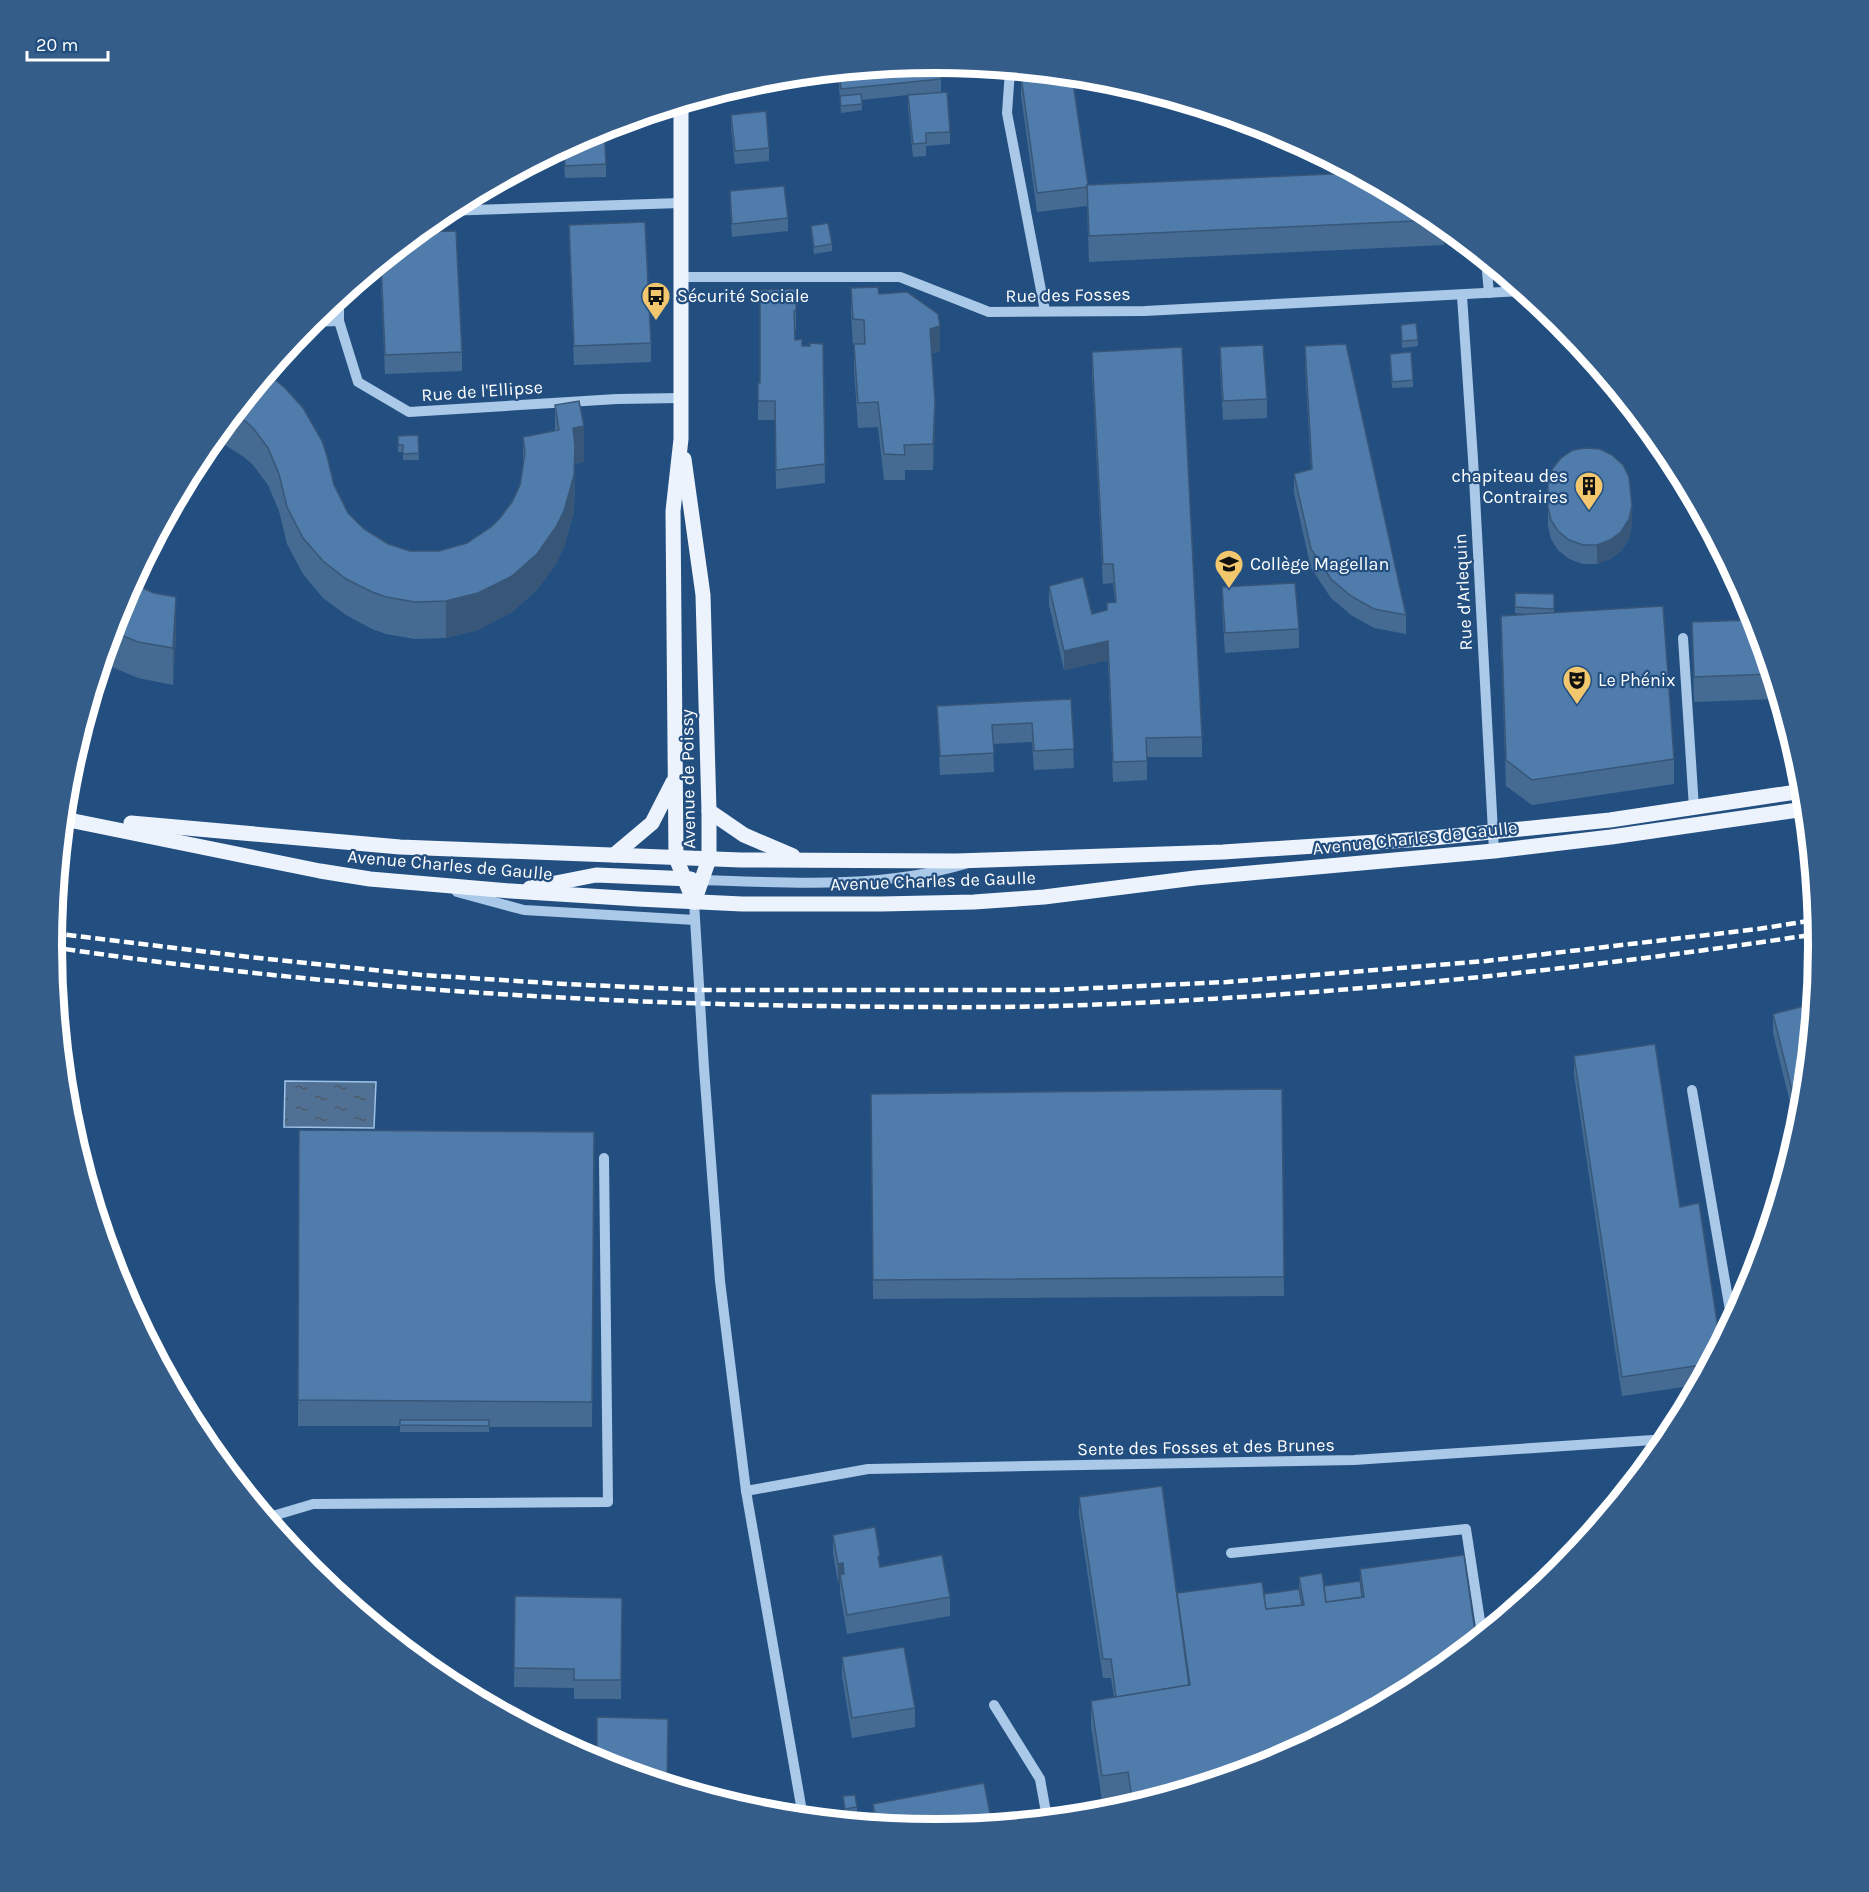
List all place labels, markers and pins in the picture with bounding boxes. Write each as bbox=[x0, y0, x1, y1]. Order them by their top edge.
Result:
bus stop icon: Sécurité Sociale bbox=[640, 280, 672, 322]
place label: Sécurité Sociale bbox=[677, 285, 809, 307]
place label: chapiteau des Contraires bbox=[1452, 465, 1568, 508]
building icon: chapiteau des Contraires bbox=[1573, 470, 1605, 512]
school or university icon: Collège Magellan bbox=[1213, 548, 1245, 590]
place label: Collège Magellan bbox=[1250, 553, 1389, 575]
theatre icon: Le Phénix bbox=[1561, 664, 1593, 706]
place label: Le Phénix bbox=[1598, 669, 1675, 691]

